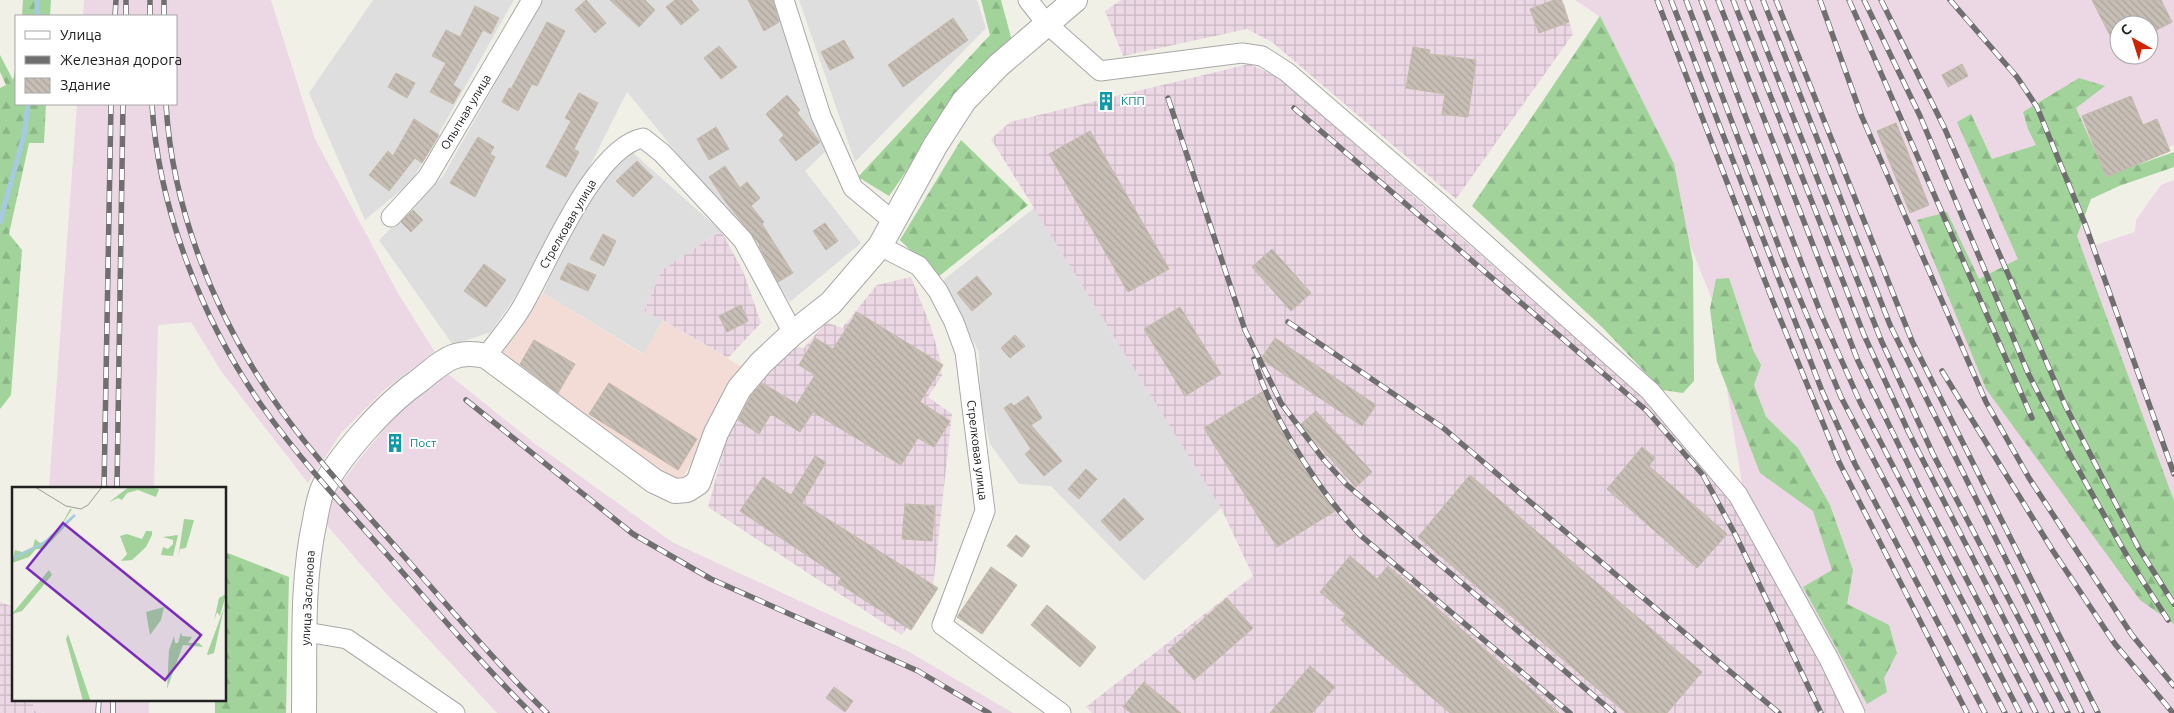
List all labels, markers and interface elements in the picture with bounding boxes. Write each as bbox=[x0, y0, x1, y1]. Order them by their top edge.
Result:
legend bbox=[15, 15, 178, 105]
north arrow bbox=[2109, 15, 2159, 65]
text: С bbox=[2117, 21, 2134, 39]
text: Улица bbox=[60, 26, 102, 43]
text: Железная дорога bbox=[60, 51, 182, 68]
street label: Опытная улица bbox=[438, 72, 493, 152]
text: Здание bbox=[60, 76, 111, 93]
building icon: КПП bbox=[1095, 90, 1117, 112]
place label: КПП bbox=[1121, 94, 1145, 107]
street label: Стрелковая улица bbox=[537, 177, 598, 271]
street label: Стрелковая улица bbox=[965, 399, 990, 501]
building icon: Пост bbox=[384, 432, 406, 454]
place label: Пост bbox=[410, 436, 437, 449]
inset map bbox=[12, 487, 226, 700]
street label: улица Заслонова bbox=[299, 550, 316, 646]

